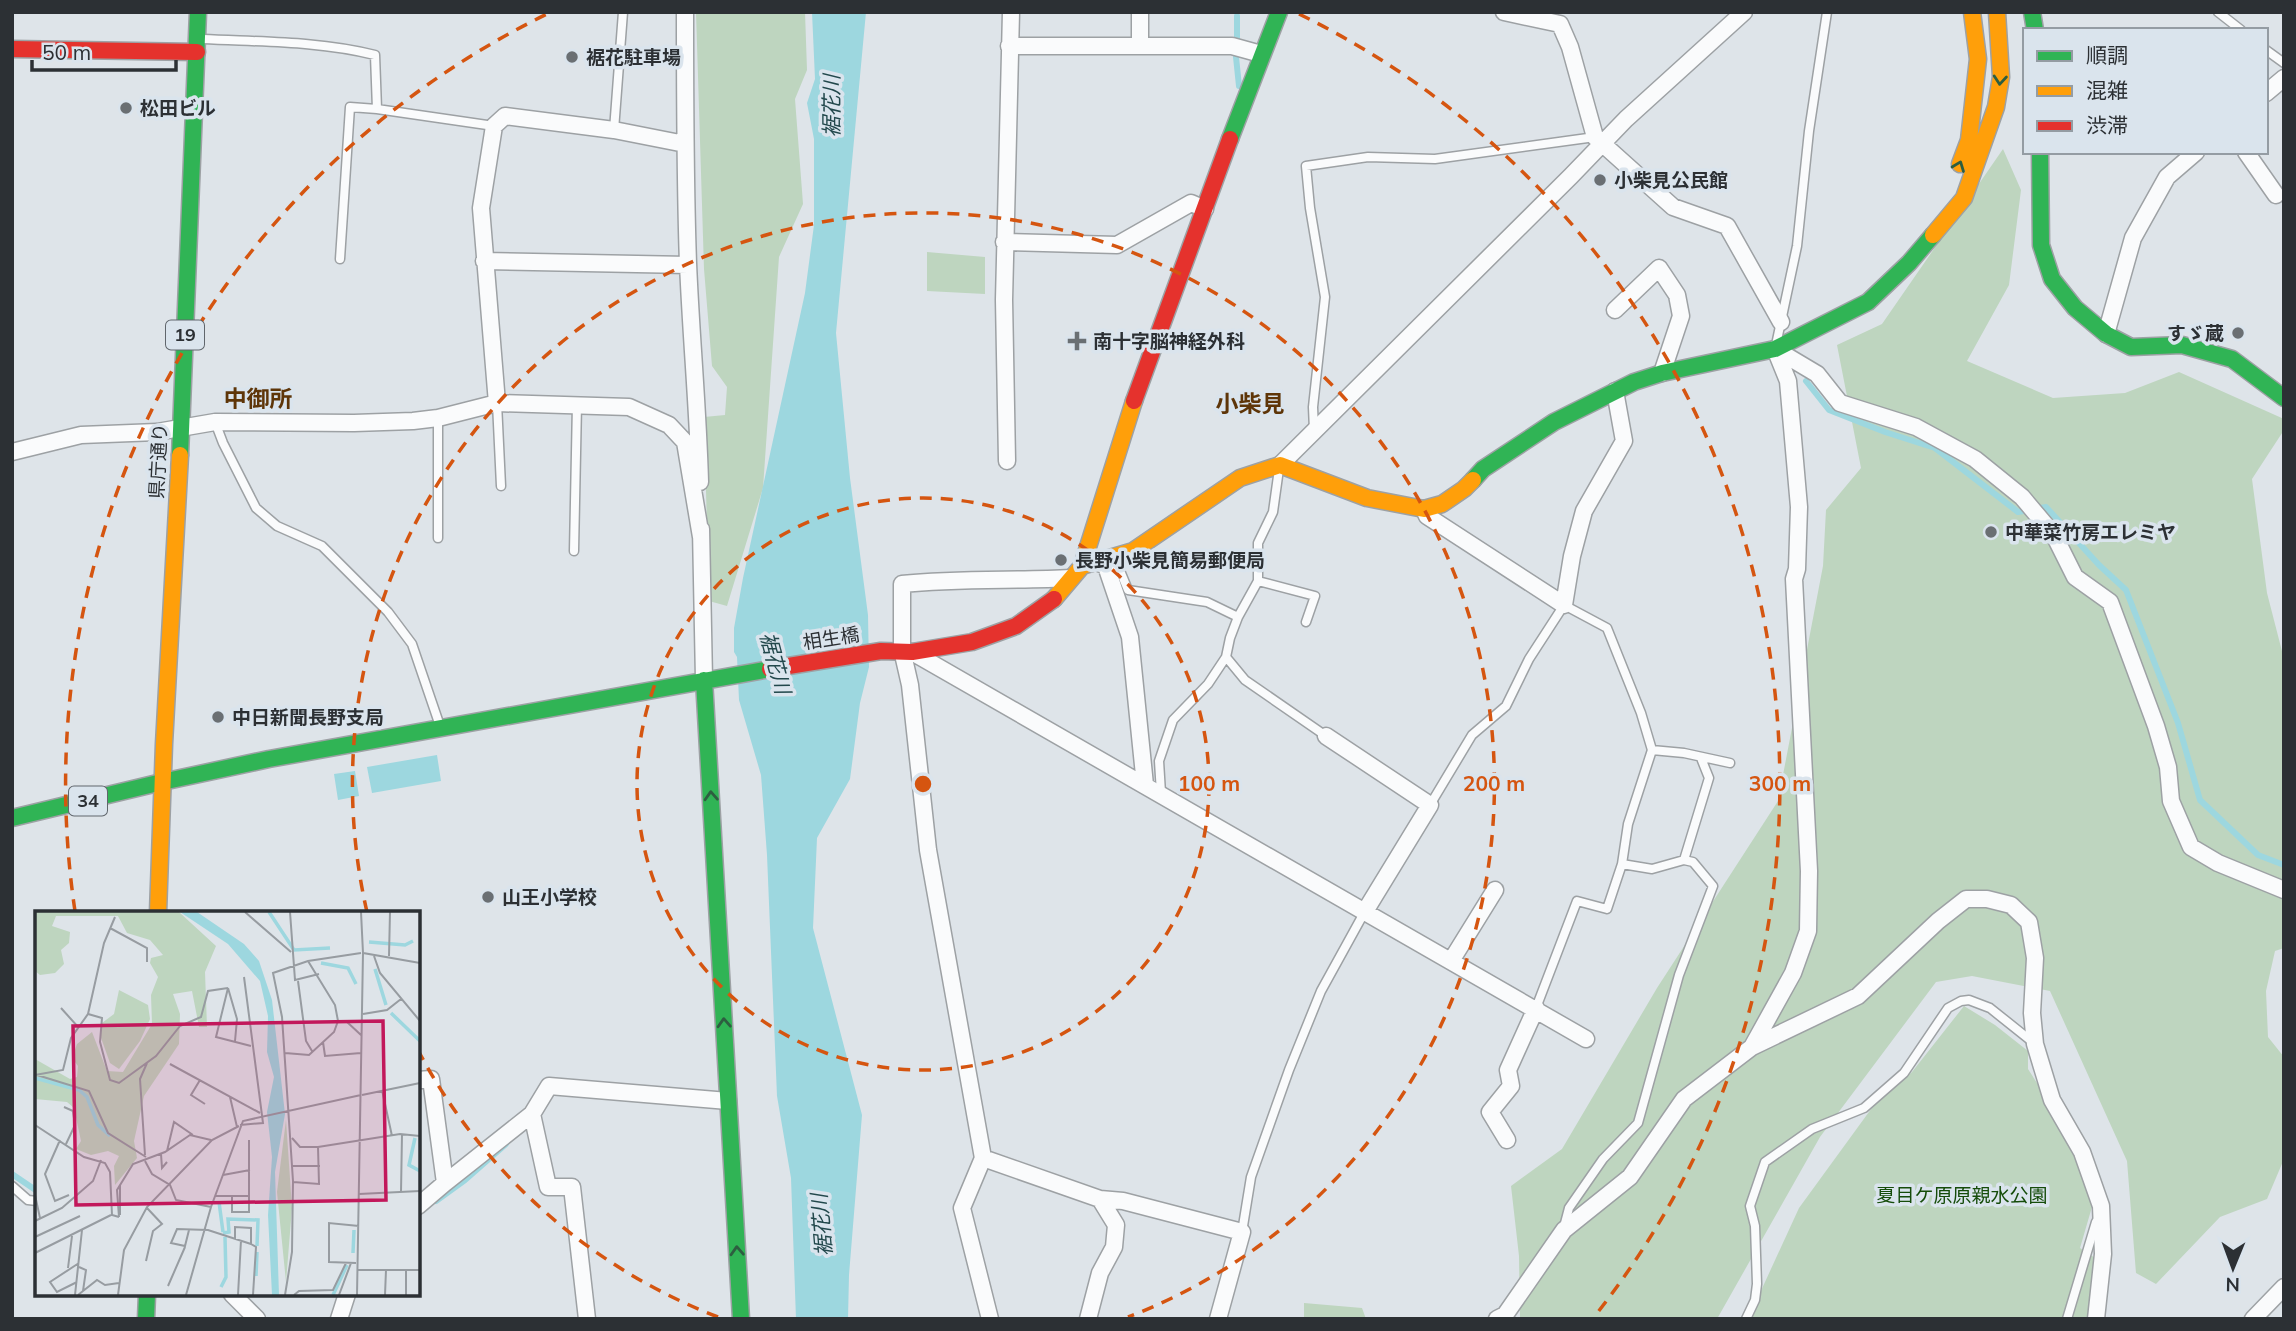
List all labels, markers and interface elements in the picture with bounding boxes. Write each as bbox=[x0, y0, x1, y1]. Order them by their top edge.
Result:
scale bar bbox=[32, 28, 175, 72]
legend bbox=[2023, 28, 2268, 154]
text: 50 m bbox=[42, 39, 91, 65]
text: 順調 bbox=[2086, 42, 2128, 68]
place label: 裾花駐車場 bbox=[586, 45, 681, 69]
marker: 裾花駐車場 bbox=[564, 49, 580, 65]
water label: 裾花川 bbox=[818, 73, 844, 138]
one-way arrow bbox=[1992, 74, 2007, 86]
text: 混雑 bbox=[2086, 77, 2128, 103]
place label: 松田ビル bbox=[140, 96, 216, 120]
marker: 松田ビル bbox=[118, 100, 134, 116]
text: 渋滞 bbox=[2086, 112, 2128, 138]
one-way arrow bbox=[1951, 160, 1965, 172]
place label: 小柴見公民館 bbox=[1614, 168, 1728, 192]
marker: 小柴見公民館 bbox=[1592, 172, 1608, 188]
road number: 19 bbox=[166, 320, 204, 349]
place label: すゞ蔵 bbox=[2167, 321, 2224, 345]
marker: すゞ蔵 bbox=[2230, 325, 2246, 341]
place label: 南十字脳神経外科 bbox=[1093, 329, 1245, 353]
marker: 南十字脳神経外科 bbox=[1067, 331, 1087, 351]
district label: 中御所 bbox=[224, 384, 293, 413]
district label: 小柴見 bbox=[1216, 389, 1285, 418]
street label: 県庁通り bbox=[144, 422, 172, 500]
place label: 中華菜竹房エレミヤ bbox=[2005, 520, 2176, 544]
marker: 中華菜竹房エレミヤ bbox=[1983, 524, 1999, 540]
place label: 長野小柴見簡易郵便局 bbox=[1075, 548, 1265, 572]
marker: 長野小柴見簡易郵便局 bbox=[1053, 552, 1069, 568]
street label: 相生橋 bbox=[801, 622, 861, 654]
water label: 裾花川 bbox=[755, 629, 797, 698]
place label: 中日新聞長野支局 bbox=[232, 705, 384, 729]
marker: 中日新聞長野支局 bbox=[210, 709, 226, 725]
text: 100 m bbox=[1178, 770, 1240, 796]
text: 200 m bbox=[1463, 770, 1525, 796]
text: 300 m bbox=[1749, 770, 1811, 796]
centre of rings bbox=[911, 772, 935, 796]
road number: 34 bbox=[69, 786, 107, 816]
one-way arrow bbox=[704, 791, 719, 802]
place label: 山王小学校 bbox=[502, 885, 597, 909]
marker: 山王小学校 bbox=[480, 889, 496, 905]
inset map bbox=[35, 911, 420, 1296]
one-way arrow bbox=[717, 1018, 732, 1029]
park label: 夏目ケ原原親水公園 bbox=[1876, 1183, 2048, 1207]
water label: 裾花川 bbox=[805, 1191, 837, 1258]
north arrow bbox=[2198, 1233, 2268, 1303]
one-way arrow bbox=[730, 1245, 745, 1256]
text: N bbox=[2225, 1273, 2240, 1297]

